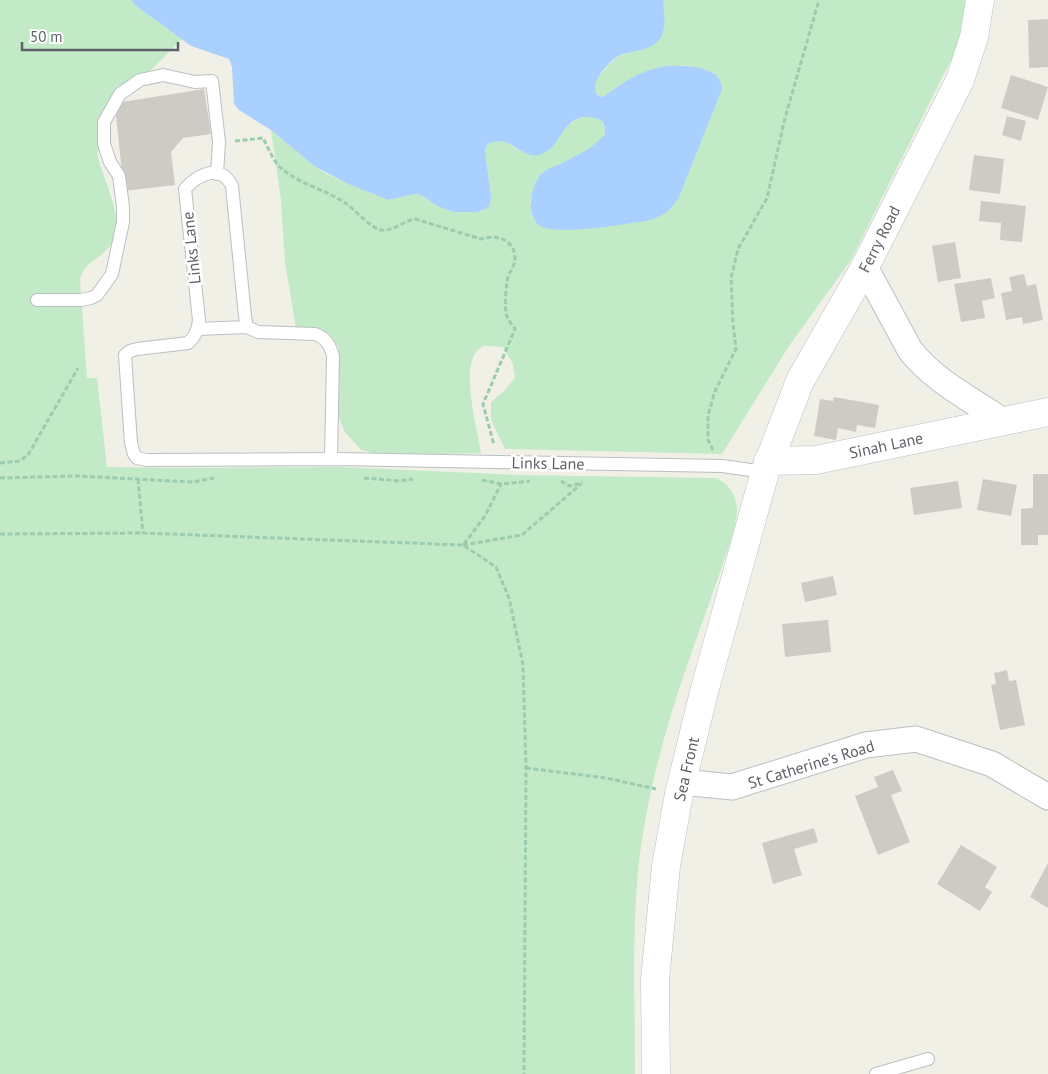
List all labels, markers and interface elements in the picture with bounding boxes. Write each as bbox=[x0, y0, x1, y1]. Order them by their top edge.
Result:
scale bar bbox=[22, 20, 179, 52]
text: 50 m bbox=[30, 27, 63, 46]
street label: Ferry Road bbox=[854, 202, 904, 276]
street label: Links Lane bbox=[177, 211, 205, 285]
street label: Sinah Lane bbox=[847, 427, 925, 463]
street label: Links Lane bbox=[511, 452, 585, 474]
street label: Sea Front bbox=[669, 734, 703, 803]
street label: St Catherine's Road bbox=[745, 735, 877, 793]

